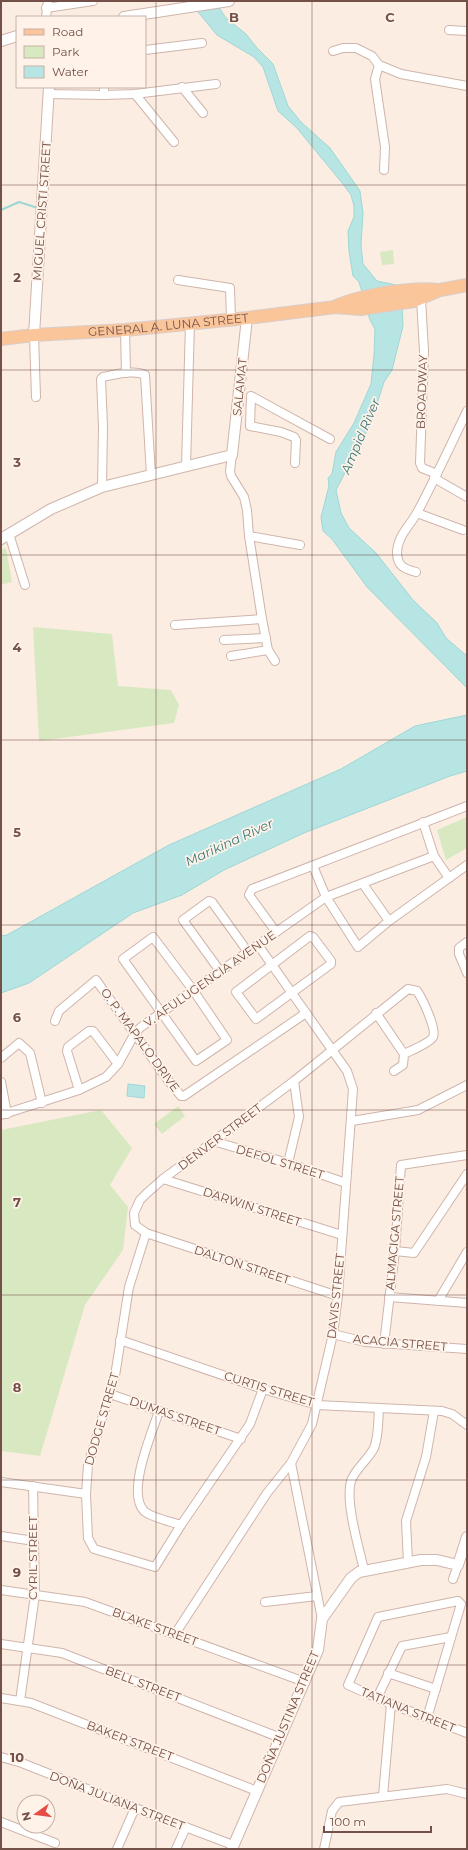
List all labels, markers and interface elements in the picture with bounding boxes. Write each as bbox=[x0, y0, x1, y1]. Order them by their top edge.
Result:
text: B bbox=[229, 9, 239, 25]
text: C bbox=[385, 9, 395, 25]
legend bbox=[16, 16, 146, 88]
text: Road bbox=[52, 24, 83, 39]
text: Park bbox=[52, 44, 80, 59]
text: Water bbox=[52, 64, 89, 79]
street label: MIGUEL CRISTI STREET bbox=[29, 141, 54, 281]
text: 2 bbox=[13, 269, 21, 285]
street label: GENERAL A. LUNA STREET bbox=[88, 310, 249, 339]
street label: BROADWAY bbox=[413, 354, 430, 429]
street label: SALAMAT bbox=[229, 357, 250, 417]
water label: Ampid River bbox=[337, 395, 383, 477]
text: 3 bbox=[12, 454, 21, 470]
text: 4 bbox=[13, 639, 22, 655]
water label: Marikina River bbox=[183, 814, 276, 869]
text: 5 bbox=[13, 824, 21, 840]
street label: V. AFULUGENCIA AVENUE bbox=[141, 927, 279, 1030]
street label: O. P. MAPALO DRIVE bbox=[98, 985, 183, 1095]
text: 6 bbox=[13, 1009, 22, 1025]
street label: DENVER STREET bbox=[175, 1100, 265, 1173]
street label: DEFOL STREET bbox=[234, 1141, 326, 1182]
street label: ALMACIGA STREET bbox=[382, 1175, 407, 1291]
street label: DARWIN STREET bbox=[201, 1184, 303, 1230]
text: 7 bbox=[13, 1194, 21, 1210]
street label: DALTON STREET bbox=[192, 1242, 292, 1287]
street label: DAVIS STREET bbox=[324, 1252, 347, 1340]
street label: ACACIA STREET bbox=[352, 1331, 448, 1354]
street label: CURTIS STREET bbox=[222, 1368, 316, 1409]
street label: DODGE STREET bbox=[81, 1370, 122, 1467]
text: 8 bbox=[13, 1379, 22, 1395]
street label: DUMAS STREET bbox=[127, 1393, 223, 1438]
street label: CYRIL STREET bbox=[25, 1516, 40, 1600]
text: 9 bbox=[13, 1564, 21, 1580]
street label: BLAKE STREET bbox=[110, 1604, 200, 1649]
street label: DOÑA JUSTINA STREET bbox=[253, 1648, 322, 1785]
street label: BELL STREET bbox=[103, 1662, 183, 1705]
street label: TATIANA STREET bbox=[359, 1684, 458, 1735]
street label: BAKER STREET bbox=[85, 1717, 176, 1764]
text: 10 bbox=[10, 1749, 24, 1765]
street label: DOÑA JULIANA STREET bbox=[47, 1768, 187, 1833]
north arrow bbox=[16, 1794, 56, 1834]
scale bar bbox=[324, 1808, 431, 1834]
text: N bbox=[18, 1810, 34, 1822]
text: 100 m bbox=[330, 1814, 366, 1829]

